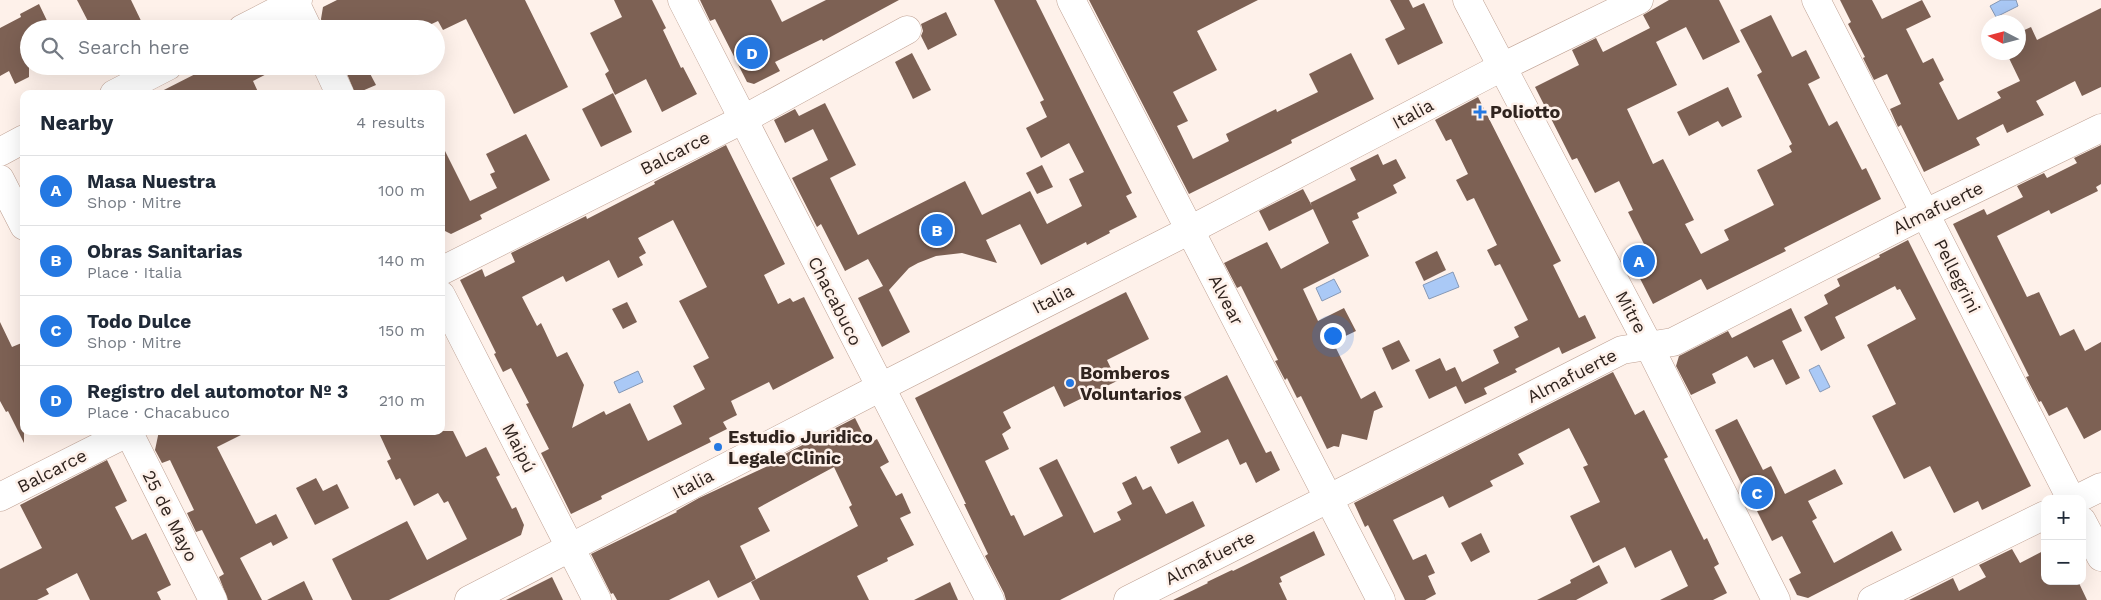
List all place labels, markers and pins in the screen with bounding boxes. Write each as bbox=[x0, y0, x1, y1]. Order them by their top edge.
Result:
pin: D bbox=[736, 34, 768, 72]
place label: Poliotto bbox=[1490, 101, 1560, 122]
marker: Poliotto bbox=[1474, 106, 1486, 118]
pin: B bbox=[921, 211, 953, 249]
pin: A bbox=[1623, 242, 1655, 280]
place label: Bomberos Voluntarios bbox=[1080, 362, 1182, 404]
marker: Bomberos Voluntarios bbox=[1064, 377, 1076, 389]
place label: Estudio Juridico Legale Clinic bbox=[728, 426, 873, 468]
marker: Estudio Juridico Legale Clinic bbox=[712, 441, 724, 453]
pin: C bbox=[1741, 474, 1773, 512]

